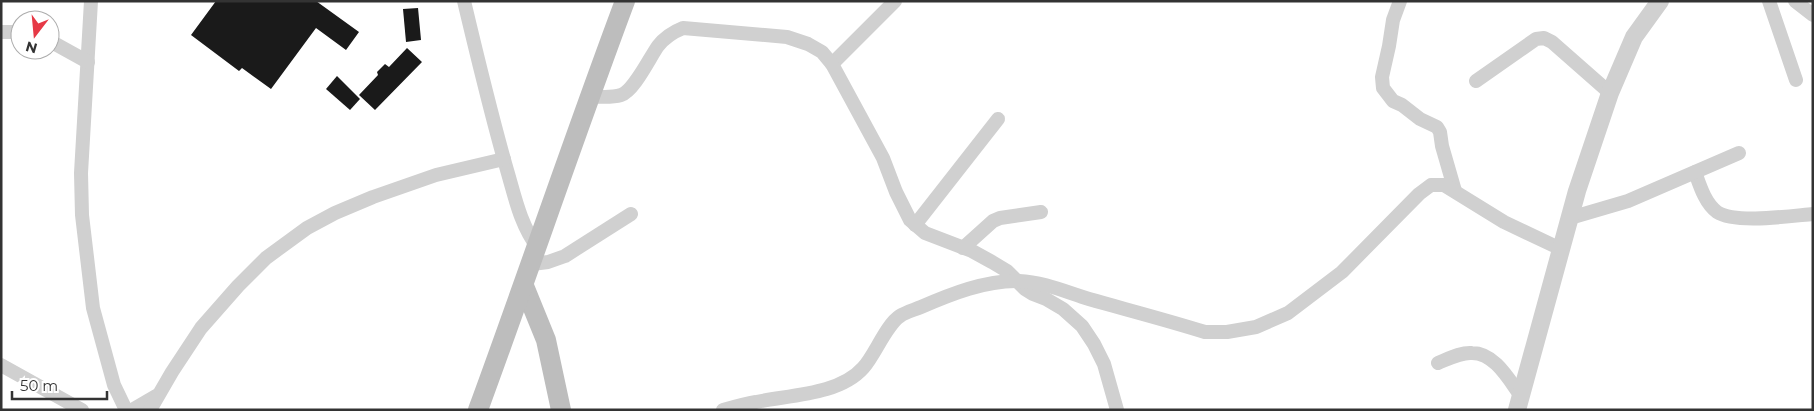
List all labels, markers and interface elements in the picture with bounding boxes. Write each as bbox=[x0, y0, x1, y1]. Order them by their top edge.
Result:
north arrow bbox=[10, 10, 60, 60]
text: N bbox=[23, 37, 39, 58]
scale bar bbox=[12, 368, 108, 400]
text: 50 m bbox=[20, 376, 58, 395]

